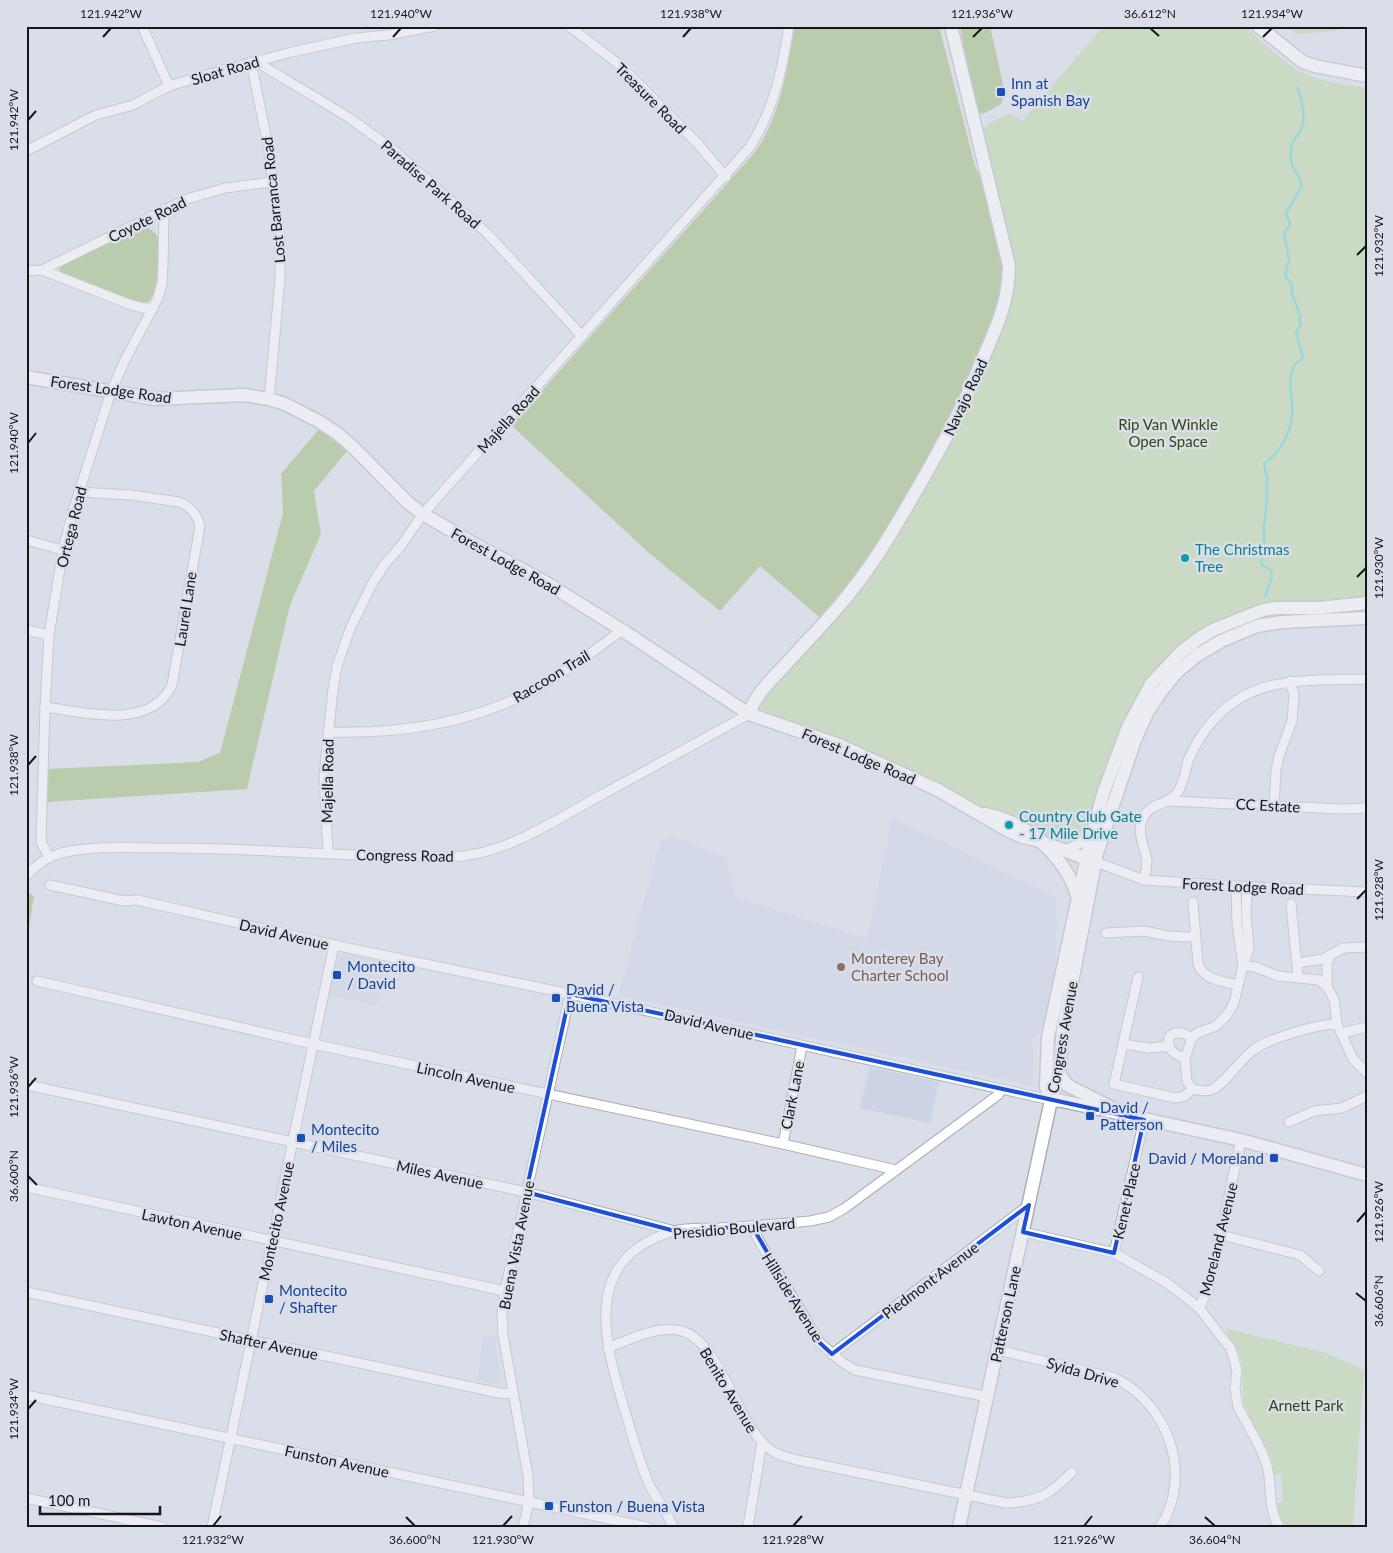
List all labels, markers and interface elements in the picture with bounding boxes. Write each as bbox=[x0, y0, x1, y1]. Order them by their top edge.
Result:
text: 121.942°W bbox=[80, 6, 143, 21]
text: 121.940°W bbox=[370, 6, 433, 21]
text: 121.938°W bbox=[660, 6, 723, 21]
text: 121.936°W bbox=[951, 6, 1014, 21]
text: 36.612°N bbox=[1124, 6, 1176, 21]
text: 121.934°W bbox=[1241, 6, 1304, 21]
street label: Sloat Road bbox=[189, 52, 261, 88]
street label: Treasure Road bbox=[612, 59, 690, 137]
place label: Inn at Spanish Bay bbox=[1011, 74, 1090, 109]
marker: Inn at Spanish Bay bbox=[995, 86, 1007, 98]
text: 121.942°W bbox=[6, 88, 21, 151]
street label: Lost Barranca Road bbox=[257, 136, 289, 264]
street label: Paradise Park Road bbox=[378, 136, 484, 232]
street label: Coyote Road bbox=[105, 192, 189, 246]
text: 121.932°W bbox=[1371, 214, 1386, 277]
street label: Navajo Road bbox=[939, 356, 991, 438]
street label: Forest Lodge Road bbox=[49, 372, 173, 406]
street label: Majella Road bbox=[473, 382, 543, 456]
text: 121.940°W bbox=[6, 411, 21, 474]
park label: Rip Van Winkle Open Space bbox=[1118, 415, 1218, 450]
street label: Ortega Road bbox=[52, 485, 90, 569]
street label: Forest Lodge Road bbox=[448, 524, 564, 598]
text: 121.930°W bbox=[1371, 536, 1386, 599]
place label: The Christmas Tree bbox=[1195, 540, 1289, 575]
marker: The Christmas Tree bbox=[1179, 552, 1191, 564]
street label: Laurel Lane bbox=[170, 570, 200, 648]
street label: Raccoon Trail bbox=[509, 646, 593, 706]
street label: Forest Lodge Road bbox=[799, 724, 919, 788]
text: 121.938°W bbox=[6, 733, 21, 796]
street label: Majella Road bbox=[317, 739, 337, 823]
street label: CC Estate bbox=[1235, 794, 1301, 816]
place label: Country Club Gate - 17 Mile Drive bbox=[1019, 807, 1142, 842]
marker: Country Club Gate - 17 Mile Drive bbox=[1003, 819, 1015, 831]
street label: Congress Road bbox=[356, 845, 454, 865]
text: 121.928°W bbox=[1371, 858, 1386, 921]
street label: Forest Lodge Road bbox=[1182, 874, 1304, 898]
street label: David Avenue bbox=[238, 915, 331, 953]
place label: Monterey Bay Charter School bbox=[851, 949, 949, 984]
place label: Montecito / David bbox=[347, 957, 415, 992]
marker: Monterey Bay Charter School bbox=[835, 961, 847, 973]
marker: Montecito / David bbox=[331, 969, 343, 981]
street label: Congress Avenue bbox=[1043, 979, 1081, 1095]
place label: David / Buena Vista bbox=[566, 980, 644, 1015]
marker: David / Buena Vista bbox=[550, 992, 562, 1004]
street label: David Avenue bbox=[663, 1005, 756, 1043]
text: 121.936°W bbox=[6, 1055, 21, 1118]
street label: Lincoln Avenue bbox=[415, 1058, 517, 1096]
street label: Clark Lane bbox=[777, 1059, 807, 1131]
place label: David / Patterson bbox=[1100, 1098, 1163, 1133]
marker: David / Patterson bbox=[1084, 1110, 1096, 1122]
place label: Montecito / Miles bbox=[311, 1120, 379, 1155]
marker: Montecito / Miles bbox=[295, 1132, 307, 1144]
place label: David / Moreland bbox=[1148, 1149, 1264, 1167]
text: 36.600°N bbox=[6, 1150, 21, 1202]
marker: David / Moreland bbox=[1268, 1152, 1280, 1164]
street label: Miles Avenue bbox=[395, 1156, 485, 1192]
street label: Montecito Avenue bbox=[255, 1160, 297, 1282]
street label: Kenet Place bbox=[1108, 1161, 1144, 1241]
street label: Buena Vista Avenue bbox=[495, 1179, 537, 1311]
street label: Moreland Avenue bbox=[1195, 1180, 1241, 1297]
text: 121.926°W bbox=[1371, 1180, 1386, 1243]
street label: Lawton Avenue bbox=[140, 1205, 244, 1243]
street label: Presidio Boulevard bbox=[672, 1214, 796, 1242]
street label: Piedmont Avenue bbox=[878, 1238, 982, 1322]
street label: Hillside Avenue bbox=[758, 1249, 828, 1345]
street label: Patterson Lane bbox=[986, 1264, 1024, 1364]
text: 36.606°N bbox=[1371, 1275, 1386, 1327]
place label: Montecito / Shafter bbox=[279, 1281, 347, 1316]
marker: Montecito / Shafter bbox=[263, 1293, 275, 1305]
street label: Shafter Avenue bbox=[218, 1325, 320, 1363]
street label: Benito Avenue bbox=[696, 1344, 762, 1436]
street label: Syida Drive bbox=[1045, 1353, 1121, 1391]
text: 121.934°W bbox=[6, 1377, 21, 1440]
park label: Arnett Park bbox=[1268, 1396, 1344, 1414]
street label: Funston Avenue bbox=[283, 1441, 391, 1481]
scale bar bbox=[40, 1483, 160, 1515]
text: 100 m bbox=[48, 1491, 90, 1509]
place label: Funston / Buena Vista bbox=[559, 1497, 705, 1515]
marker: Funston / Buena Vista bbox=[543, 1500, 555, 1512]
text: 121.932°W bbox=[182, 1532, 245, 1547]
text: 36.600°N bbox=[389, 1532, 441, 1547]
text: 121.930°W bbox=[472, 1532, 535, 1547]
text: 121.928°W bbox=[762, 1532, 825, 1547]
text: 121.926°W bbox=[1053, 1532, 1116, 1547]
text: 36.604°N bbox=[1189, 1532, 1241, 1547]

